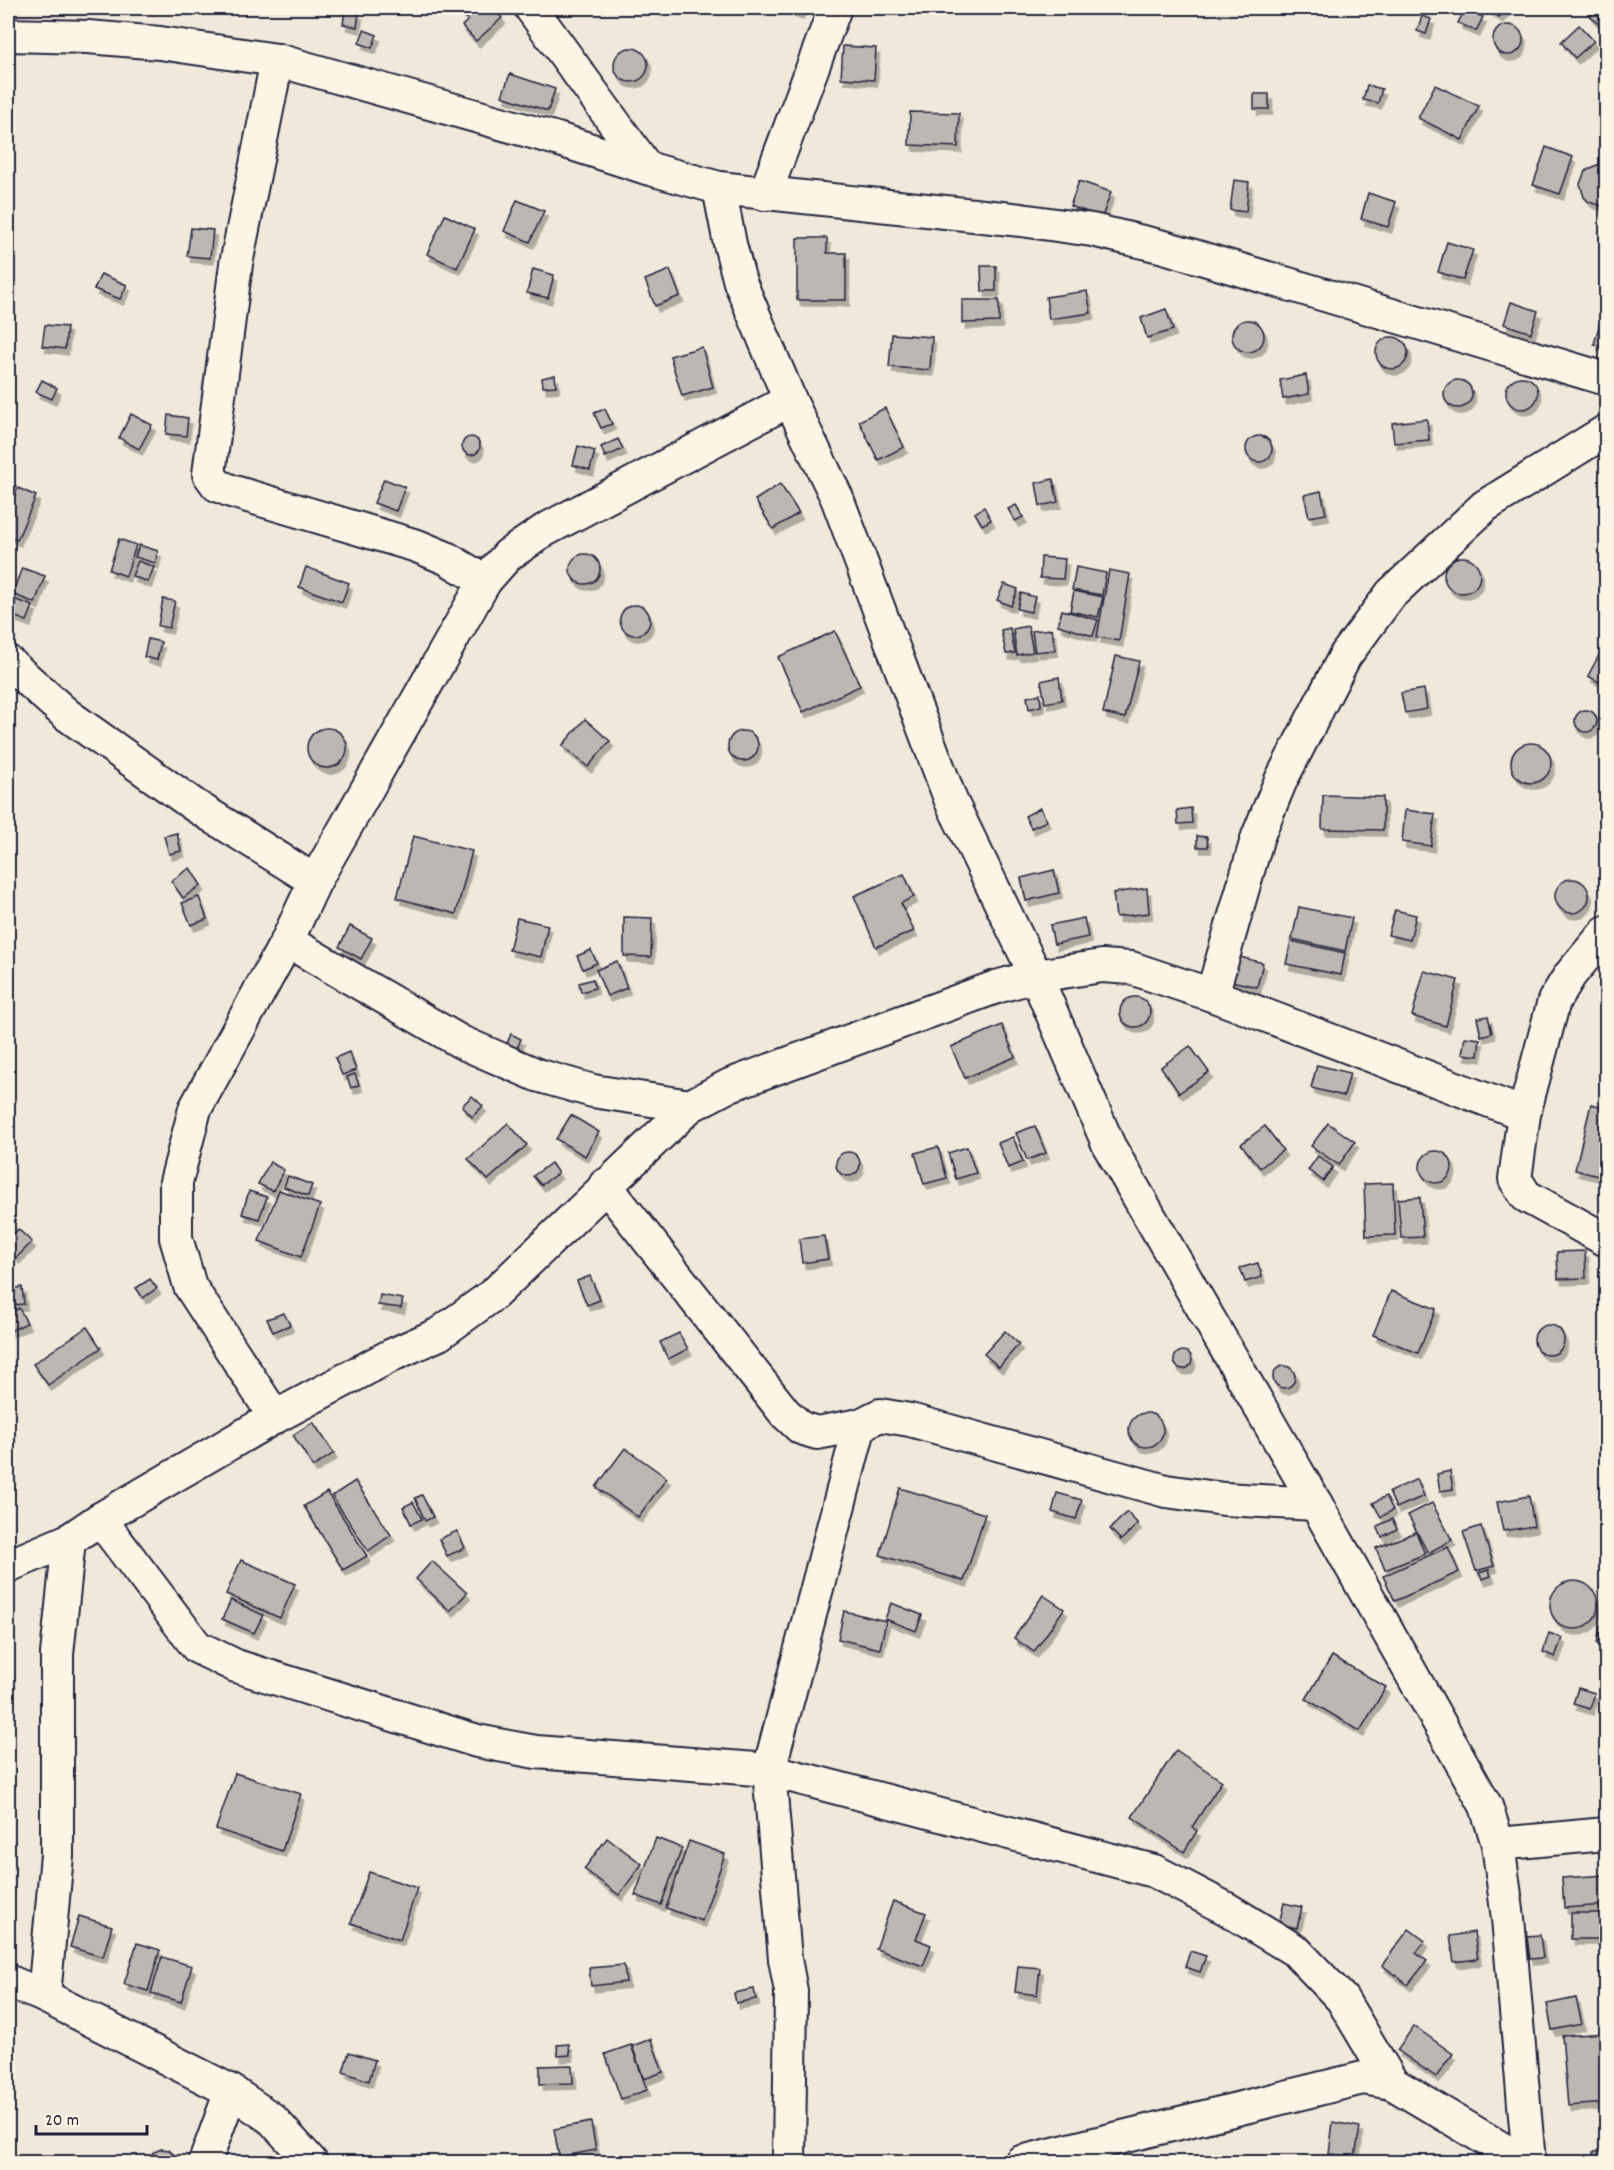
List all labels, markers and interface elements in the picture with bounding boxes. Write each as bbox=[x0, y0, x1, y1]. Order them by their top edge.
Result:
scale bar bbox=[36, 2098, 147, 2136]
text: 20 m bbox=[45, 2109, 79, 2134]

